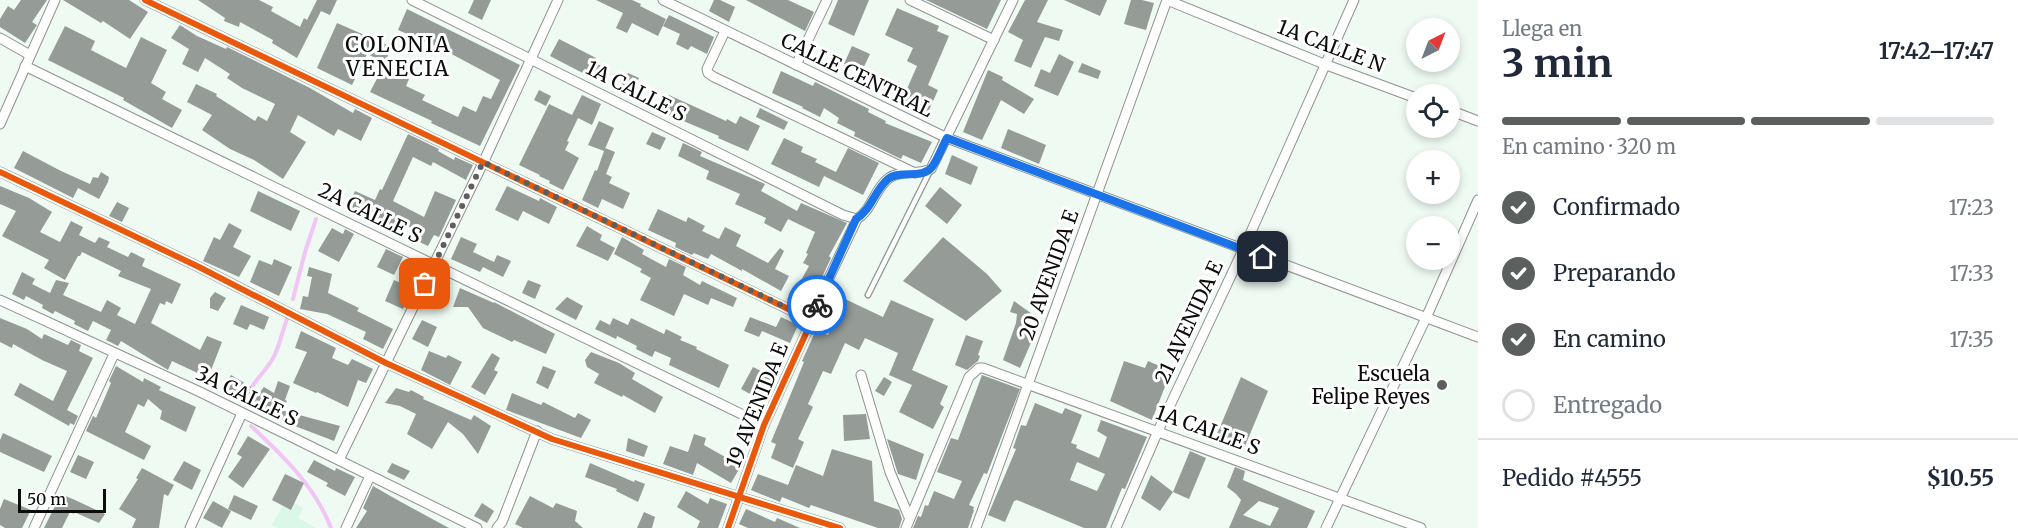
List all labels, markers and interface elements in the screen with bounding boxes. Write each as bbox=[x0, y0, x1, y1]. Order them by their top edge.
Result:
street label: 1A CALLE N bbox=[1274, 14, 1389, 78]
text: Llega en bbox=[1502, 16, 1582, 41]
north arrow bbox=[1406, 18, 1460, 72]
map controls bbox=[1406, 18, 1460, 270]
street label: CALLE CENTRAL bbox=[777, 27, 938, 122]
district label: COLONIA VENECIA bbox=[345, 31, 451, 82]
text: 17:42–17:47 bbox=[1879, 37, 1994, 65]
text: 3 min bbox=[1502, 39, 1612, 88]
street label: 1A CALLE S bbox=[582, 55, 691, 127]
button: locate bbox=[1406, 84, 1460, 138]
text: En camino · 320 m bbox=[1502, 134, 1676, 159]
button: + bbox=[1406, 150, 1460, 204]
street label: 2A CALLE S bbox=[314, 177, 426, 248]
icon: check bbox=[1502, 191, 1535, 224]
text: Confirmado bbox=[1553, 193, 1680, 221]
text: 17:23 bbox=[1948, 195, 1994, 220]
street label: 20 AVENIDA E bbox=[1013, 206, 1084, 343]
button: − bbox=[1406, 216, 1460, 270]
pin bbox=[1237, 231, 1288, 282]
icon: home bbox=[1246, 240, 1279, 273]
street label: 21 AVENIDA E bbox=[1149, 256, 1228, 387]
icon: check bbox=[1502, 257, 1535, 290]
pin bbox=[399, 258, 450, 309]
text: Preparando bbox=[1553, 259, 1676, 287]
text: 17:33 bbox=[1949, 261, 1994, 286]
icon: bag bbox=[408, 267, 441, 300]
courier bbox=[787, 275, 847, 335]
icon: bike bbox=[801, 289, 834, 322]
icon: check bbox=[1502, 323, 1535, 356]
text: En camino bbox=[1553, 325, 1666, 353]
text: 17:35 bbox=[1949, 327, 1994, 352]
street label: 19 AVENIDA E bbox=[720, 338, 793, 471]
street label: 3A CALLE S bbox=[192, 360, 303, 431]
place label: Escuela Felipe Reyes bbox=[1312, 361, 1430, 409]
marker: Escuela Felipe Reyes bbox=[1435, 378, 1449, 392]
text: Entregado bbox=[1553, 391, 1662, 419]
street label: 1A CALLE S bbox=[1153, 399, 1264, 460]
text: Pedido #4555 bbox=[1502, 464, 1642, 492]
text: $10.55 bbox=[1926, 464, 1994, 492]
scale bar bbox=[18, 486, 106, 514]
text: 50 m bbox=[27, 489, 66, 509]

